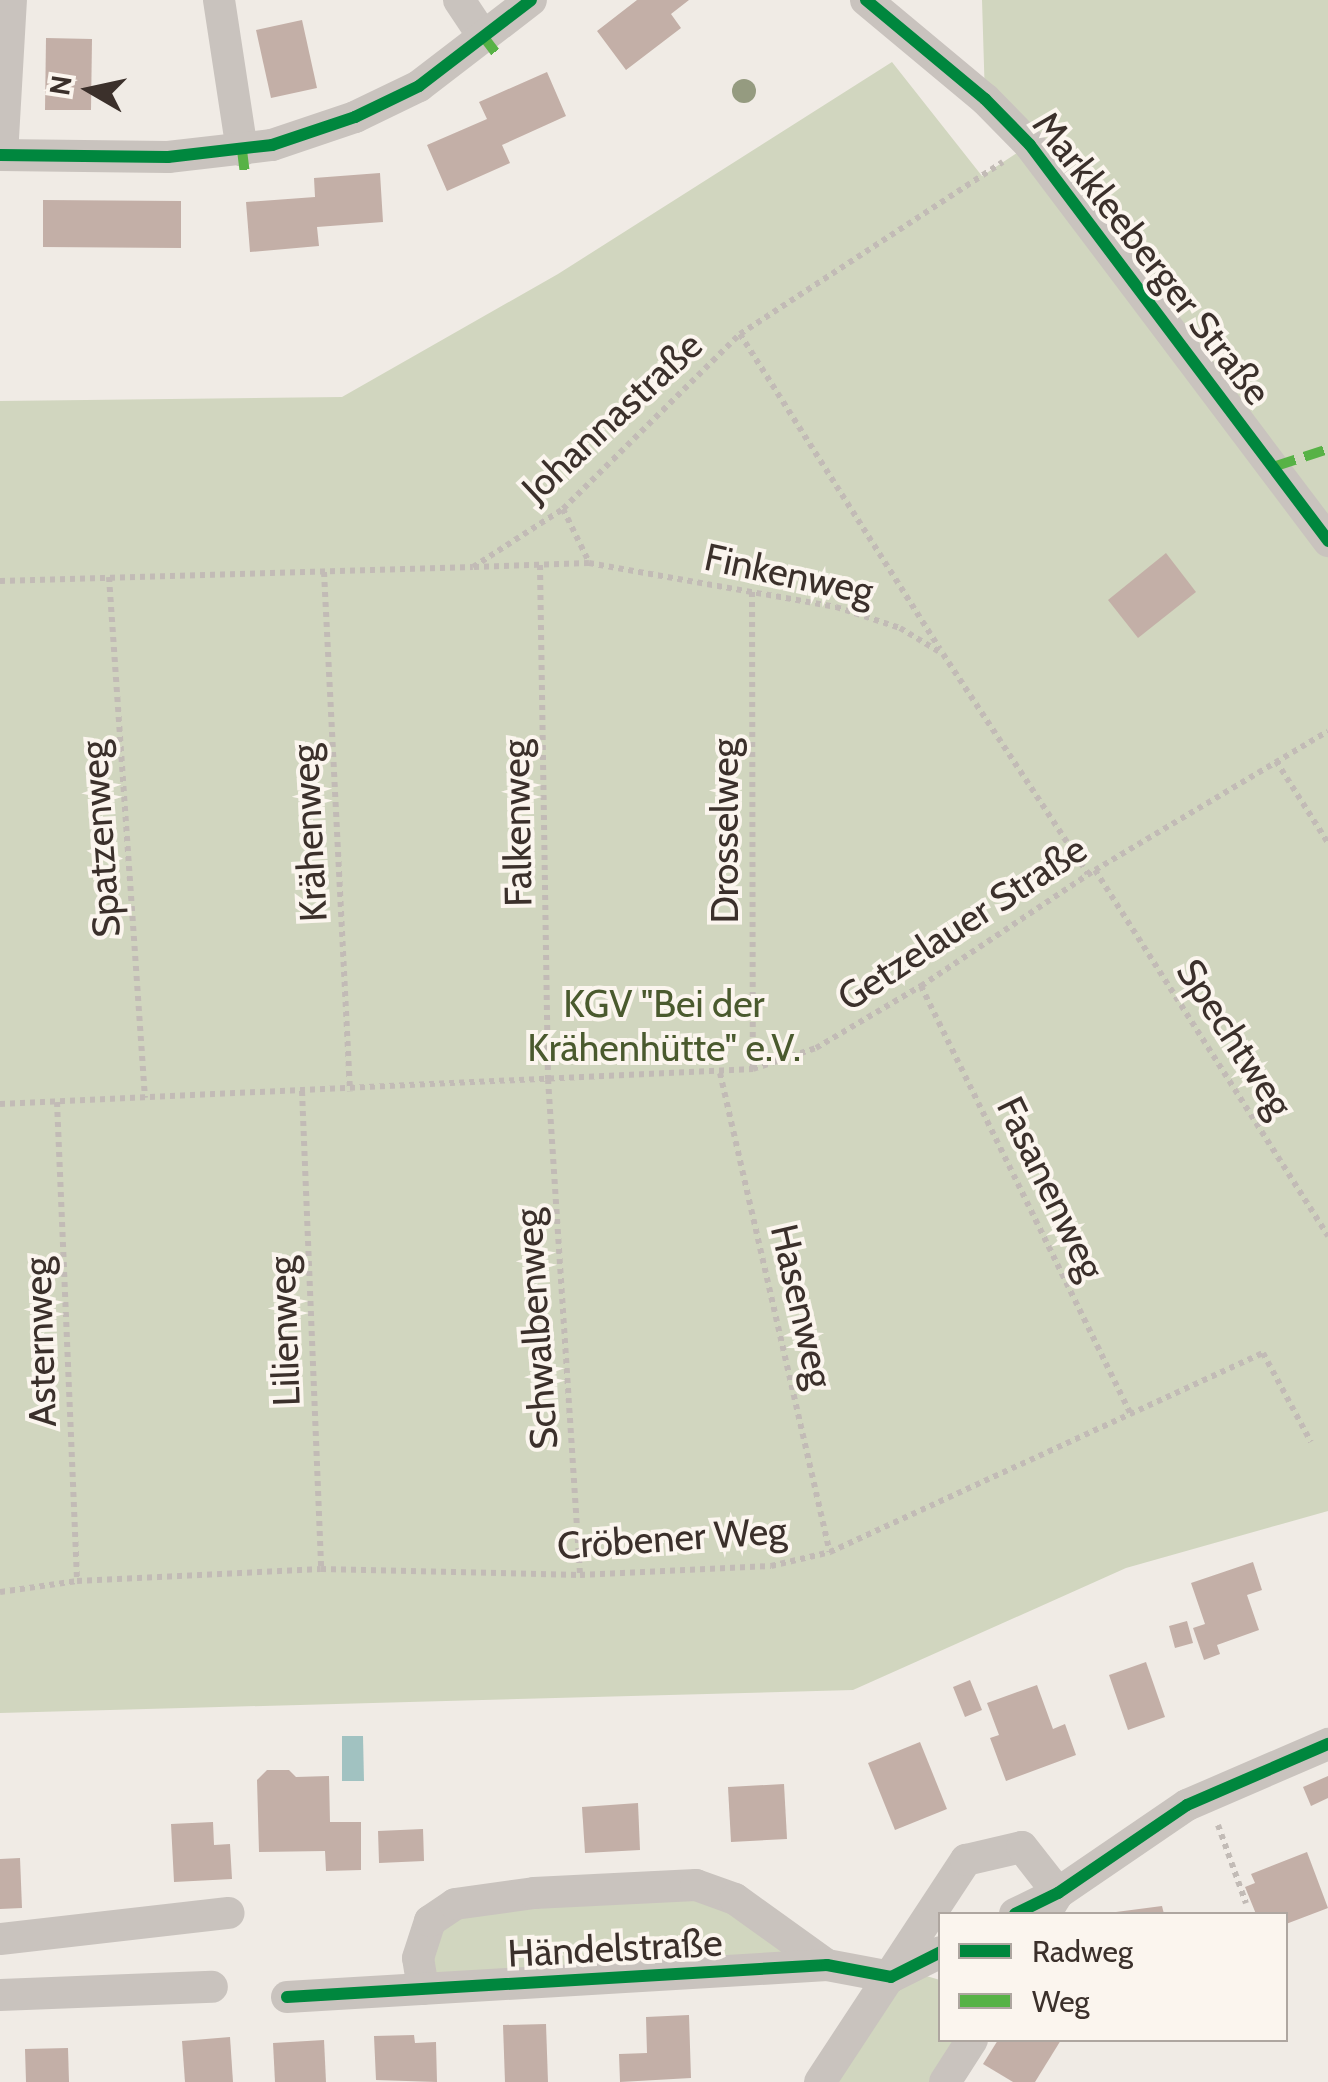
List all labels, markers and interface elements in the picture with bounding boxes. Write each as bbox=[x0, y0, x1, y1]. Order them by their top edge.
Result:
north arrow bbox=[40, 40, 140, 140]
text: N bbox=[42, 73, 79, 98]
street label: Markkleeberger Straße bbox=[1023, 102, 1281, 414]
street label: Johannastraße bbox=[513, 322, 711, 512]
street label: Finkenweg bbox=[701, 534, 877, 614]
street label: Drosselweg bbox=[702, 738, 748, 924]
street label: Spatzenweg bbox=[70, 739, 130, 939]
street label: Falkenweg bbox=[493, 739, 541, 907]
street label: Krähenweg bbox=[282, 743, 336, 923]
street label: Getzelauer Straße bbox=[829, 826, 1095, 1020]
street label: Spechtweg bbox=[1167, 951, 1303, 1125]
park label: KGV "Bei der Krähenhütte" e.V. bbox=[527, 981, 801, 1070]
street label: Fasanenweg bbox=[987, 1089, 1115, 1287]
street label: Schwalbenweg bbox=[505, 1207, 567, 1451]
street label: Hasenweg bbox=[761, 1220, 843, 1392]
street label: Lilienweg bbox=[259, 1255, 309, 1407]
street label: Asternweg bbox=[14, 1256, 66, 1428]
street label: Cröbener Weg bbox=[556, 1507, 788, 1569]
legend bbox=[938, 1912, 1288, 2042]
street label: Händelstraße bbox=[506, 1920, 724, 1976]
text: Radweg bbox=[1032, 1933, 1133, 1970]
text: Weg bbox=[1032, 1983, 1090, 2020]

